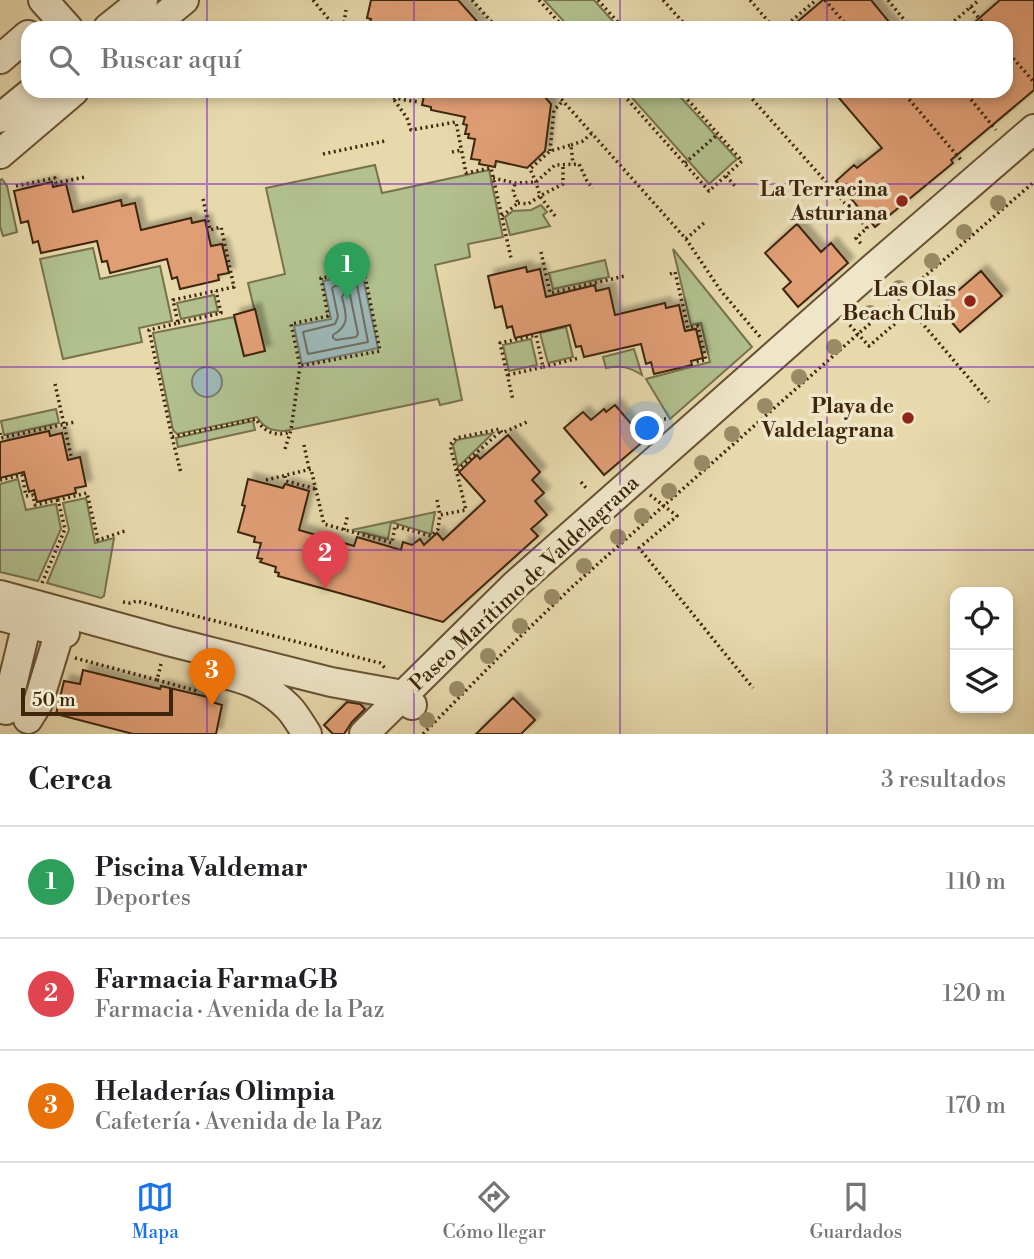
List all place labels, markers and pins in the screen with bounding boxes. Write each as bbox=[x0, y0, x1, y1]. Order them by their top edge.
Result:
place label: La Terracina Asturiana bbox=[760, 177, 889, 227]
marker: La Terracina Asturiana bbox=[894, 193, 910, 209]
pin: 1 bbox=[324, 242, 370, 300]
place label: Las Olas Beach Club bbox=[843, 277, 956, 327]
marker: Las Olas Beach Club bbox=[962, 293, 978, 309]
place label: Playa de Valdelagrana bbox=[761, 394, 895, 444]
marker: Playa de Valdelagrana bbox=[900, 410, 916, 426]
pin: 2 bbox=[302, 531, 348, 589]
pin: 3 bbox=[189, 648, 235, 706]

